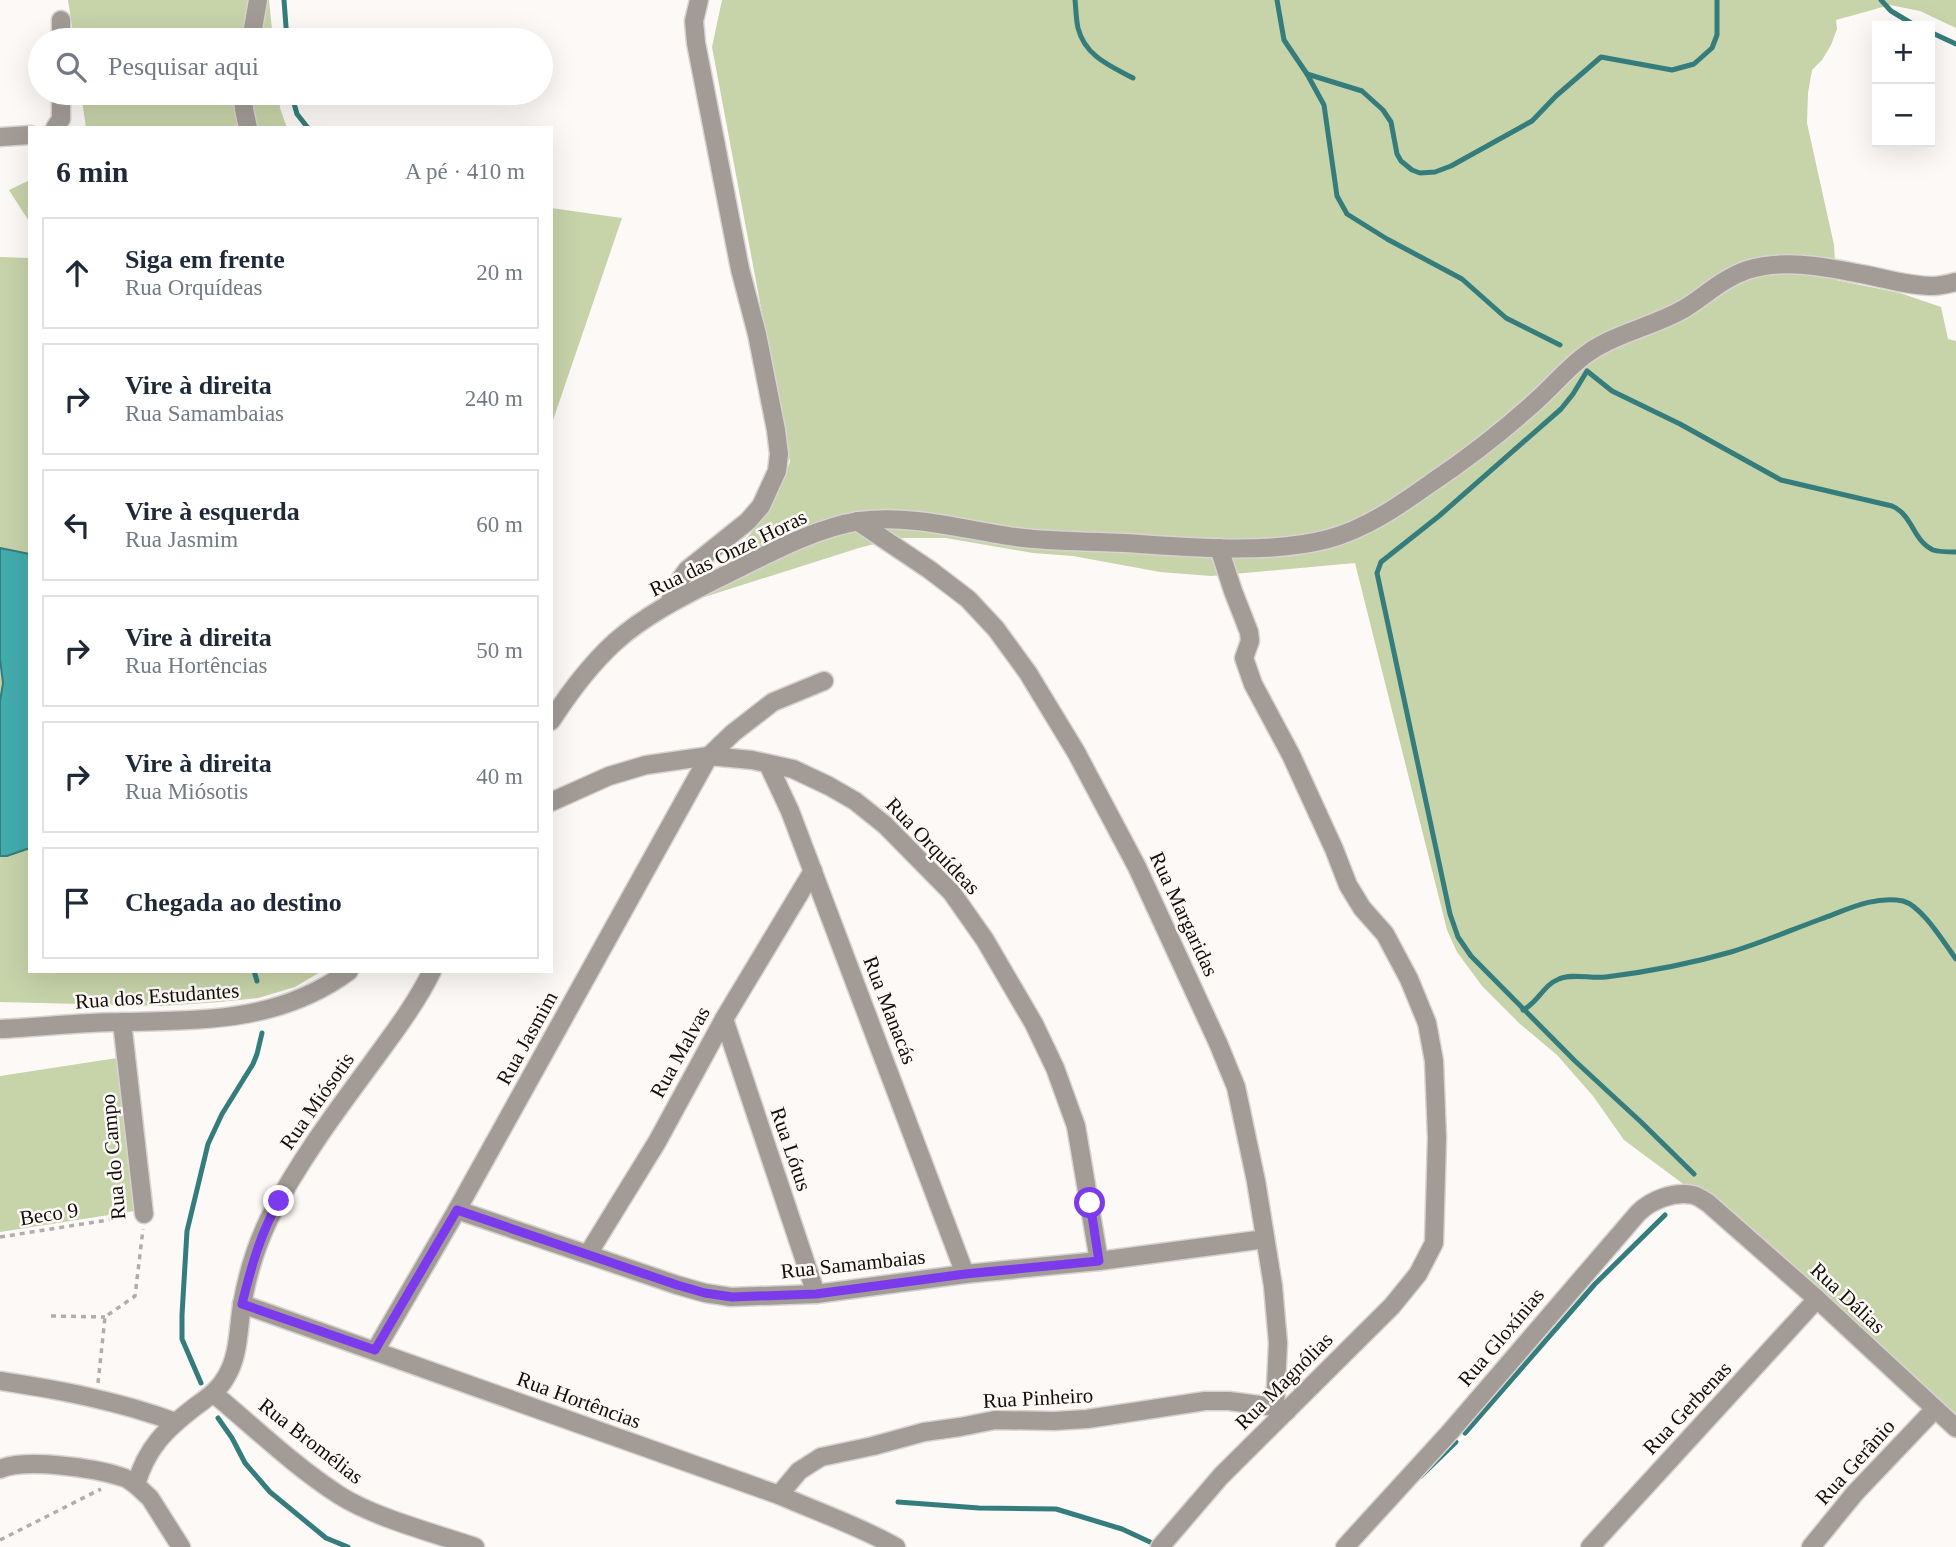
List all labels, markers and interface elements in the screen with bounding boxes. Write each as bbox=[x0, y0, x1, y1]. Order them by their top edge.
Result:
map controls bbox=[1872, 21, 1935, 147]
button: + bbox=[1872, 21, 1935, 84]
search box bbox=[28, 28, 553, 105]
icon: search bbox=[52, 48, 90, 86]
text: Pesquisar aqui bbox=[108, 52, 259, 81]
button: − bbox=[1872, 84, 1935, 147]
text: 6 min bbox=[56, 155, 129, 188]
text: A pé · 410 m bbox=[405, 159, 525, 184]
text: Siga em frente bbox=[125, 245, 285, 274]
icon: ahead bbox=[58, 254, 96, 292]
text: 20 m bbox=[476, 260, 523, 285]
text: Rua Orquídeas bbox=[125, 275, 262, 300]
text: Vire à direita bbox=[125, 371, 272, 400]
icon: right bbox=[58, 380, 96, 418]
text: 240 m bbox=[465, 386, 523, 411]
text: Rua Samambaias bbox=[125, 401, 284, 426]
text: Vire à esquerda bbox=[125, 497, 300, 526]
street label: Rua das Onze Horas bbox=[645, 505, 811, 601]
icon: left bbox=[58, 506, 96, 544]
text: 60 m bbox=[476, 512, 523, 537]
text: Rua Jasmim bbox=[125, 527, 238, 552]
text: Vire à direita bbox=[125, 623, 272, 652]
icon: right bbox=[58, 632, 96, 670]
text: 50 m bbox=[476, 638, 523, 663]
text: Rua Hortências bbox=[125, 653, 267, 678]
text: Vire à direita bbox=[125, 749, 272, 778]
icon: right bbox=[58, 758, 96, 796]
text: 40 m bbox=[476, 764, 523, 789]
text: Rua Miósotis bbox=[125, 779, 248, 804]
street label: Rua Orquídeas bbox=[881, 793, 985, 899]
street label: Rua Margaridas bbox=[1145, 848, 1223, 980]
icon: arrive bbox=[58, 884, 96, 922]
text: Chegada ao destino bbox=[125, 888, 342, 917]
street label: Rua Manacás bbox=[858, 953, 922, 1067]
street label: Rua dos Estudantes bbox=[74, 978, 240, 1014]
street label: Rua Jasmim bbox=[491, 987, 563, 1089]
street label: Rua Malvas bbox=[645, 1002, 715, 1102]
street label: Rua Miósotis bbox=[275, 1048, 359, 1154]
street label: Rua do Campo bbox=[96, 1093, 130, 1221]
street label: Rua Lótus bbox=[766, 1104, 816, 1194]
route end bbox=[263, 1185, 294, 1216]
route start bbox=[1074, 1187, 1105, 1218]
street label: Beco 9 bbox=[18, 1198, 80, 1230]
street label: Rua Samambaias bbox=[780, 1244, 926, 1284]
street label: Rua Dálias bbox=[1806, 1258, 1890, 1338]
street label: Rua Gloxínias bbox=[1453, 1283, 1549, 1391]
street label: Rua Magnólias bbox=[1230, 1327, 1338, 1435]
street label: Rua Gerbenas bbox=[1638, 1357, 1736, 1459]
street label: Rua Hortências bbox=[514, 1366, 644, 1434]
street label: Rua Pinheiro bbox=[982, 1383, 1094, 1413]
street label: Rua Bromélias bbox=[254, 1393, 368, 1489]
street label: Rua Gerânio bbox=[1810, 1414, 1900, 1510]

